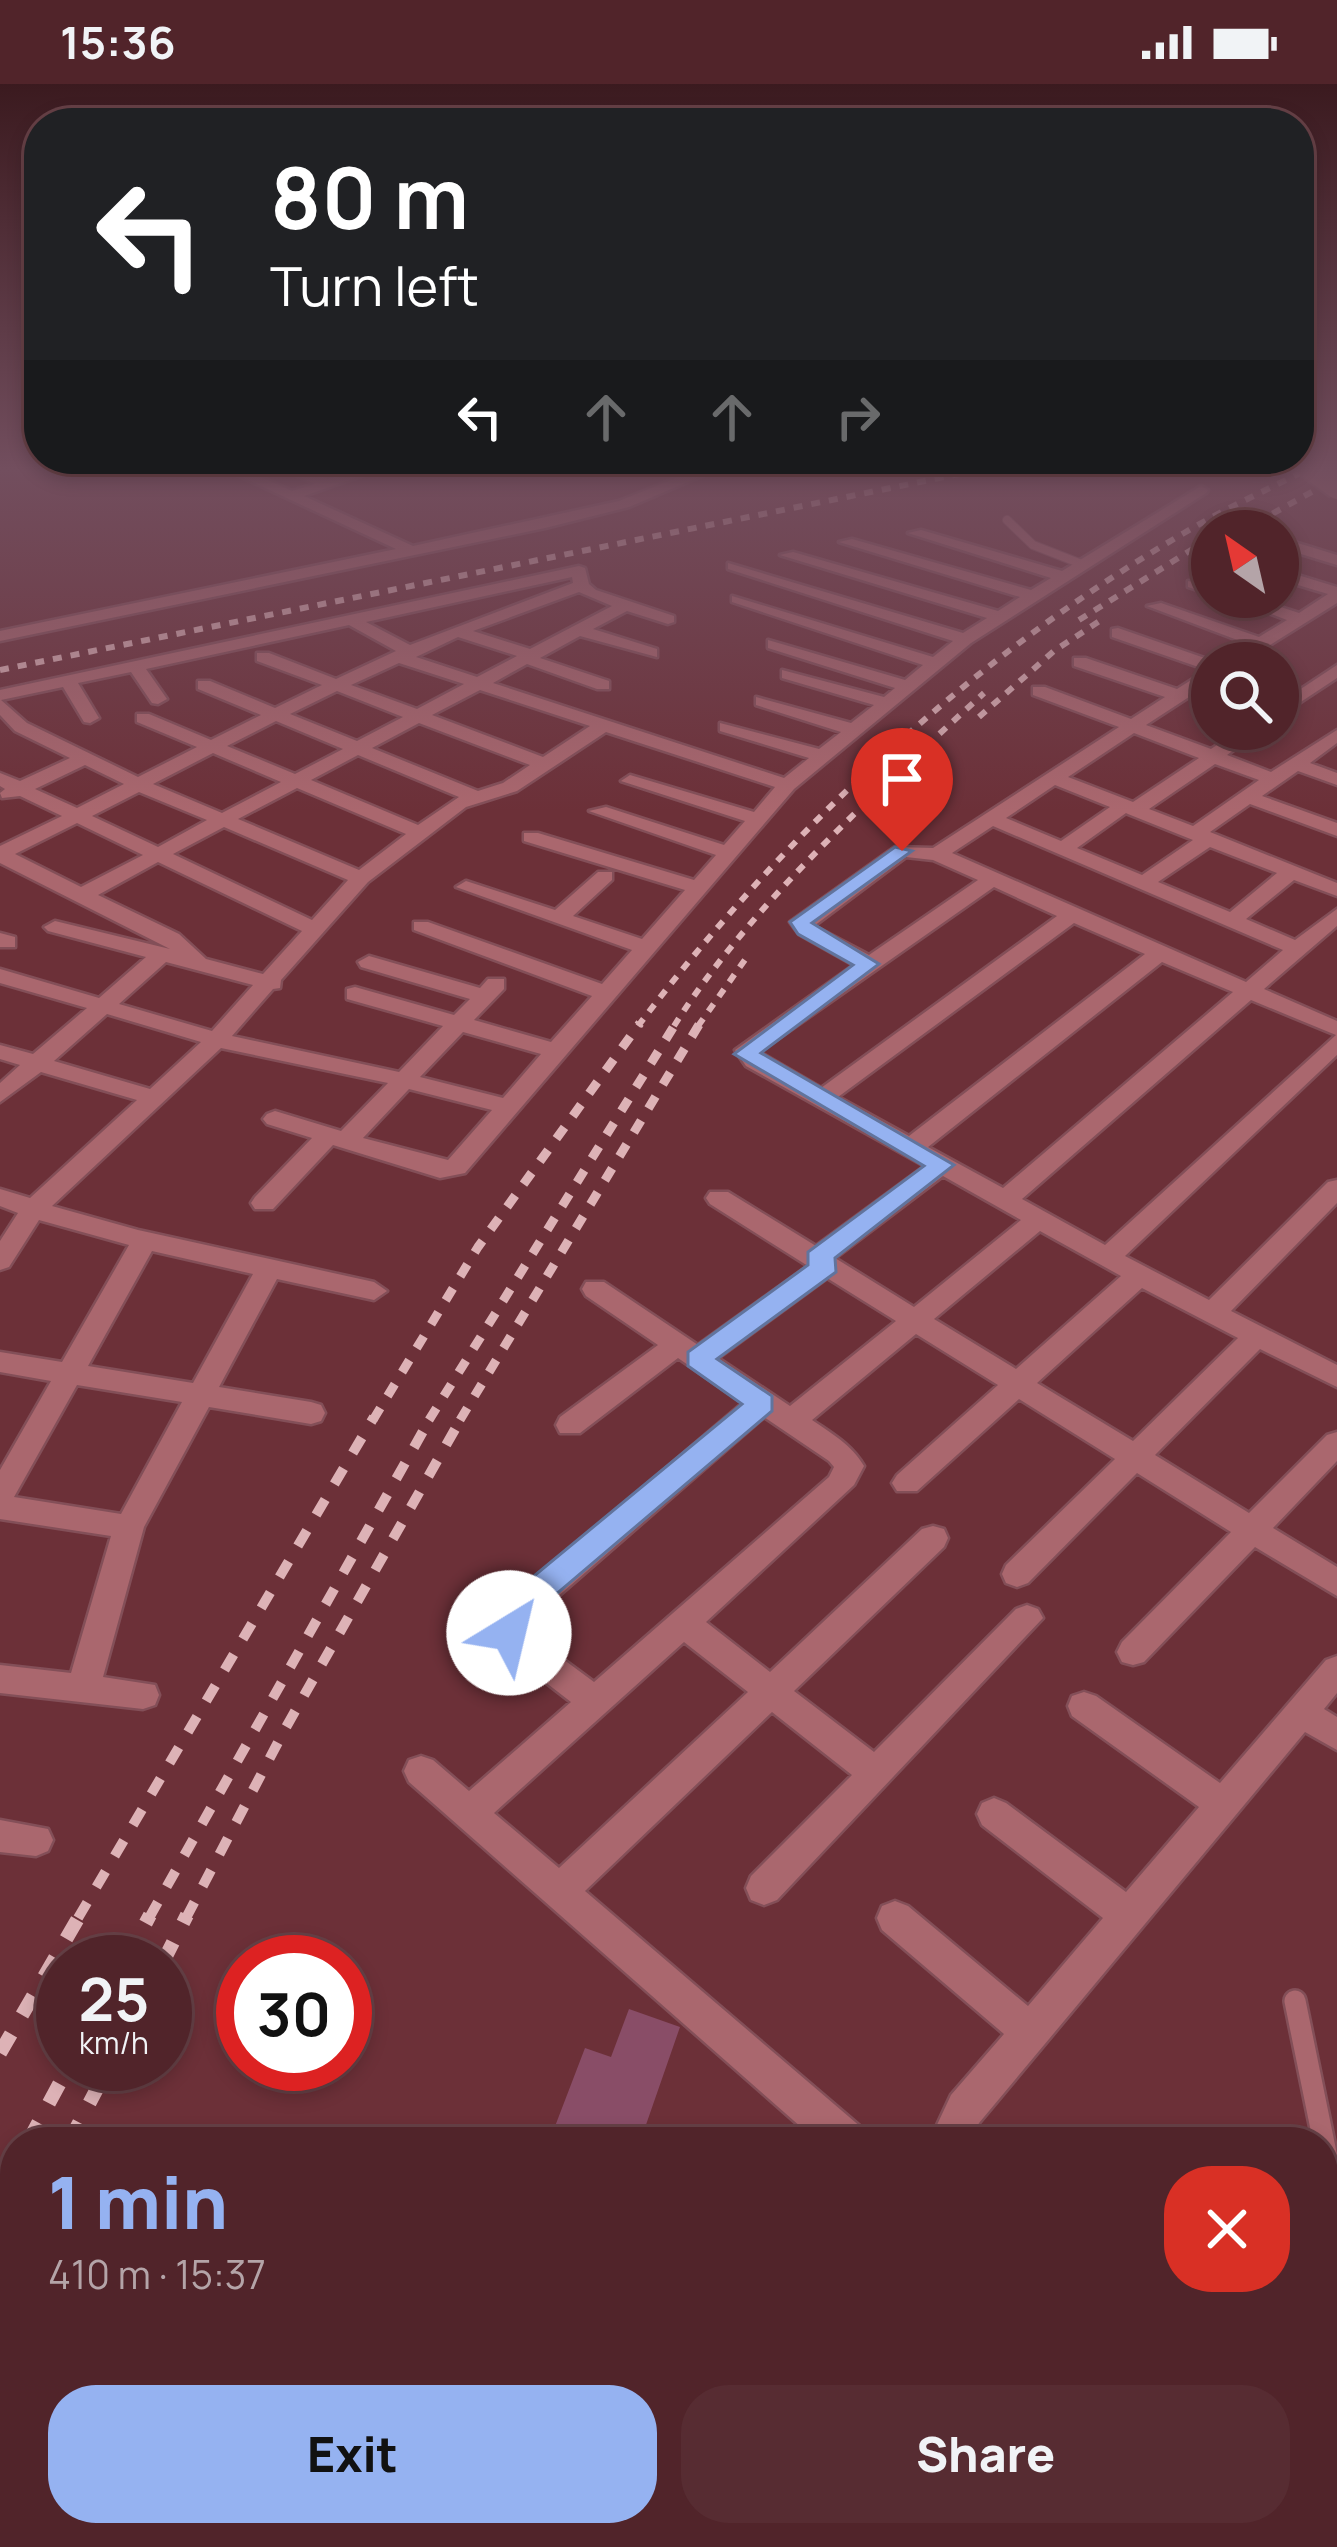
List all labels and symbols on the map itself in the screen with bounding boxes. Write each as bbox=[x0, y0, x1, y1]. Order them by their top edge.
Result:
north arrow bbox=[1191, 510, 1299, 618]
pin bbox=[851, 728, 953, 851]
position arrow bbox=[446, 1570, 572, 1696]
speed limit sign: 30 bbox=[216, 1935, 372, 2091]

